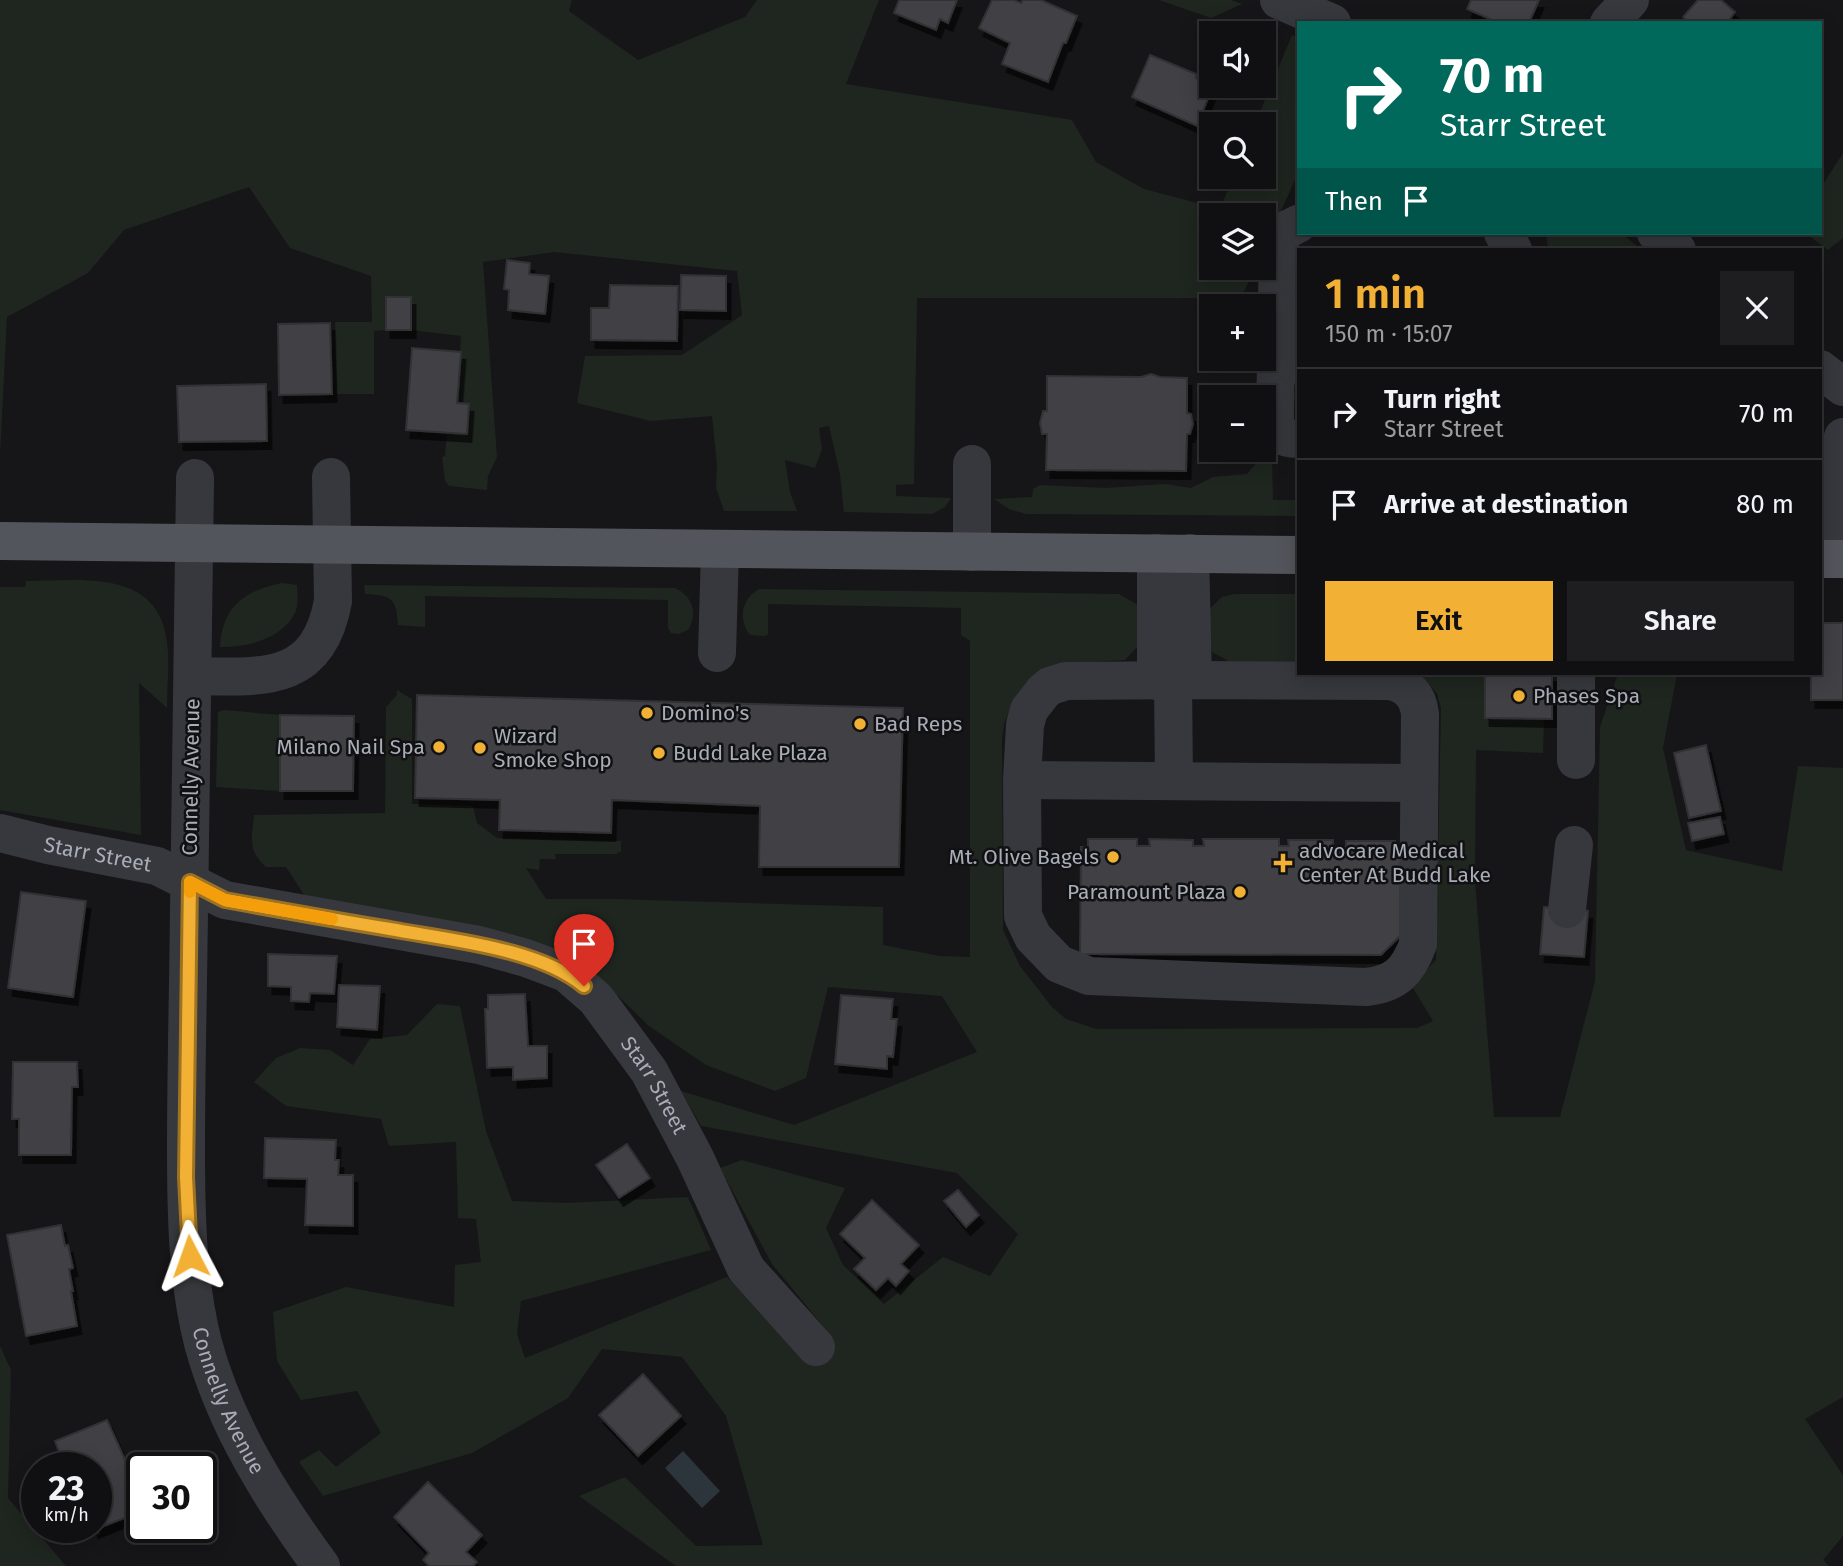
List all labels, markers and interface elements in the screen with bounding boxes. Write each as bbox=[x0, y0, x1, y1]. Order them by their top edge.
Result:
map controls bbox=[1199, 21, 1276, 462]
button: sound bbox=[1199, 21, 1276, 98]
text: 70 m bbox=[1440, 46, 1544, 105]
icon: right bbox=[1325, 49, 1416, 140]
text: Starr Street bbox=[1440, 106, 1606, 144]
button: search bbox=[1199, 112, 1276, 189]
icon: arrive bbox=[1397, 182, 1435, 220]
text: Then bbox=[1325, 186, 1383, 217]
button: layers bbox=[1199, 203, 1276, 280]
text: 1 min bbox=[1325, 269, 1426, 319]
button: close bbox=[1720, 271, 1794, 345]
button: + bbox=[1199, 294, 1276, 371]
text: 150 m · 15:07 bbox=[1325, 320, 1452, 348]
text: Turn right bbox=[1384, 384, 1501, 415]
button: − bbox=[1199, 385, 1276, 462]
icon: right bbox=[1325, 395, 1363, 433]
text: 70 m bbox=[1739, 398, 1794, 429]
text: Starr Street bbox=[1384, 415, 1503, 443]
icon: arrive bbox=[1325, 486, 1363, 524]
text: Arrive at destination bbox=[1384, 489, 1628, 520]
text: 80 m bbox=[1736, 489, 1794, 520]
button: Exit bbox=[1325, 581, 1553, 661]
button: Share bbox=[1567, 581, 1794, 661]
place label: Phases Spa bbox=[1533, 683, 1640, 709]
marker: Phases Spa bbox=[1511, 688, 1527, 704]
street label: Connelly Avenue bbox=[177, 698, 205, 856]
place label: Domino's bbox=[661, 700, 749, 726]
marker: Domino's bbox=[639, 705, 655, 721]
place label: Bad Reps bbox=[874, 711, 963, 737]
marker: Bad Reps bbox=[852, 716, 868, 732]
place label: Wizard Smoke Shop bbox=[494, 723, 612, 773]
place label: Milano Nail Spa bbox=[277, 734, 425, 760]
marker: Milano Nail Spa bbox=[431, 739, 447, 755]
marker: Wizard Smoke Shop bbox=[472, 740, 488, 756]
place label: Budd Lake Plaza bbox=[673, 740, 828, 766]
marker: Budd Lake Plaza bbox=[651, 745, 667, 761]
street label: Starr Street bbox=[42, 831, 154, 878]
place label: advocare Medical Center At Budd Lake bbox=[1299, 838, 1491, 888]
place label: Mt. Olive Bagels bbox=[949, 844, 1099, 870]
marker: Mt. Olive Bagels bbox=[1105, 849, 1121, 865]
marker: advocare Medical Center At Budd Lake bbox=[1273, 853, 1293, 873]
place label: Paramount Plaza bbox=[1067, 879, 1226, 905]
marker: Paramount Plaza bbox=[1232, 884, 1248, 900]
pin bbox=[554, 914, 614, 986]
icon: arrive bbox=[565, 925, 603, 963]
street label: Starr Street bbox=[615, 1031, 693, 1139]
position arrow bbox=[153, 1219, 227, 1293]
street label: Connelly Avenue bbox=[187, 1324, 270, 1479]
speed limit sign: 30 bbox=[126, 1452, 217, 1543]
text: 23 bbox=[48, 1467, 85, 1509]
text: km/h bbox=[44, 1504, 89, 1526]

